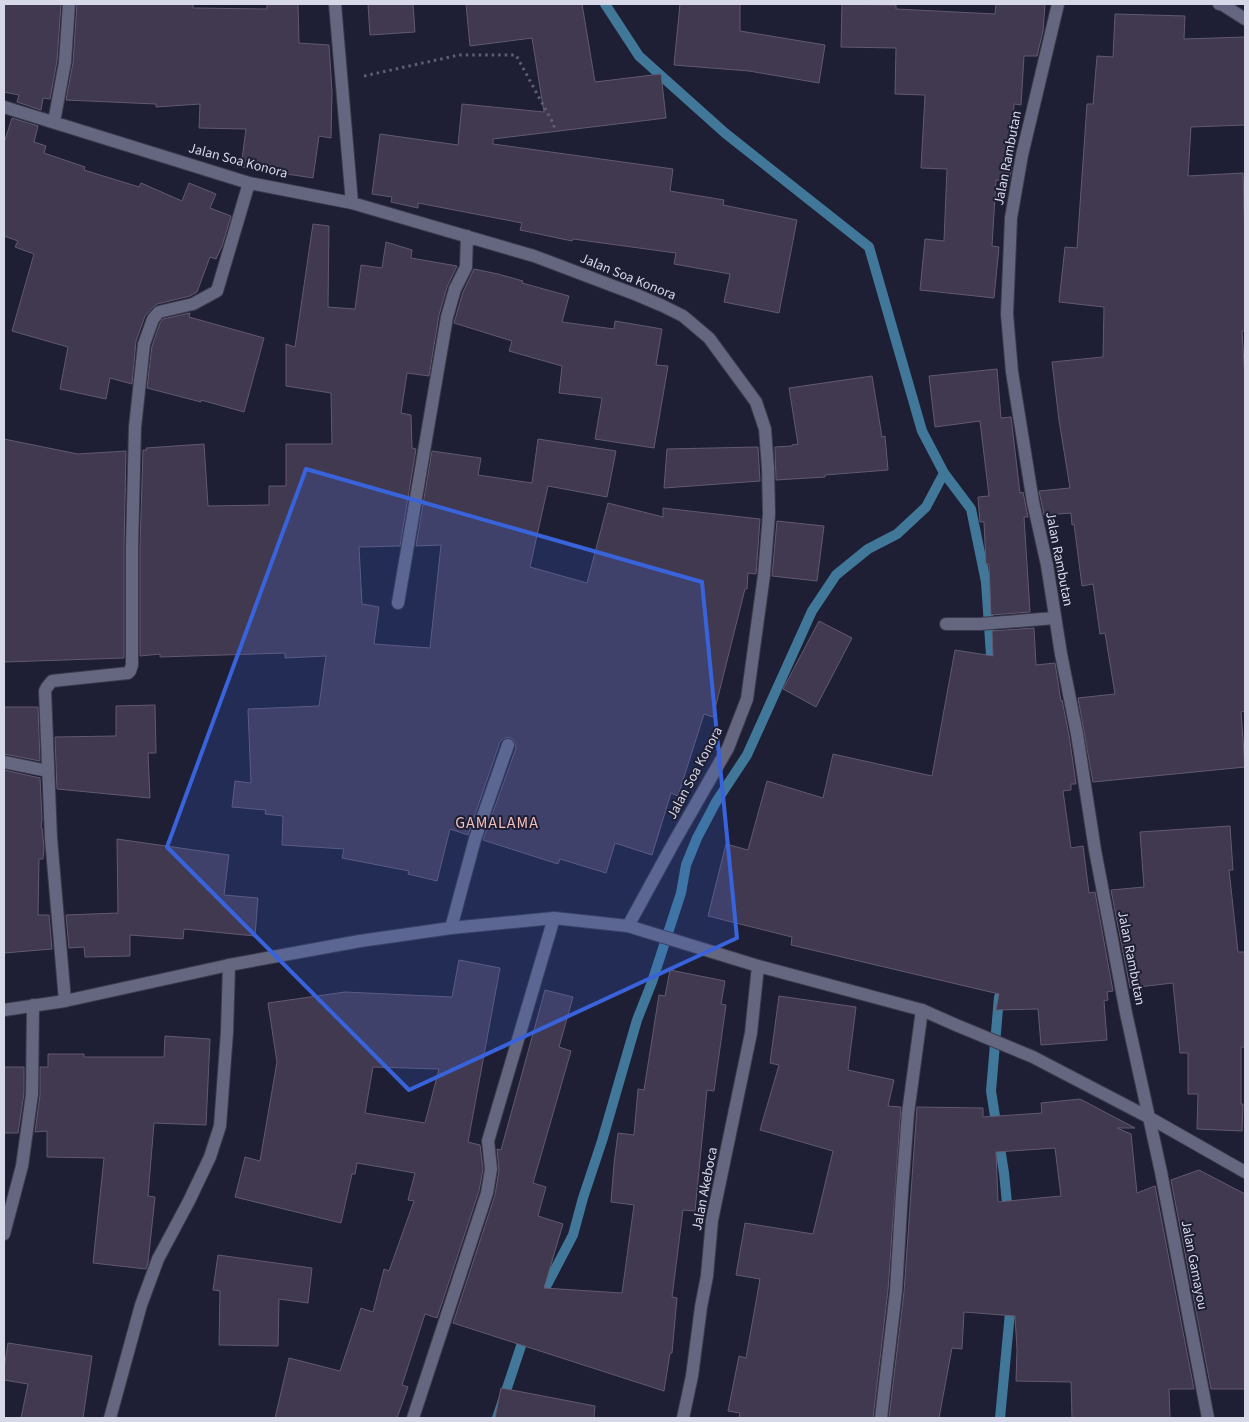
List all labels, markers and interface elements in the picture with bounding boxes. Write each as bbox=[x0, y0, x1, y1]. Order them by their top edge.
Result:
street label: Jalan Rambutan bbox=[989, 109, 1027, 207]
street label: Jalan Soa Konora bbox=[186, 138, 290, 184]
street label: Jalan Soa Konora bbox=[577, 249, 679, 305]
street label: Jalan Rambutan bbox=[1040, 510, 1078, 608]
street label: Jalan Soa Konora bbox=[662, 723, 728, 823]
district label: GAMALAMA bbox=[455, 812, 539, 834]
street label: Jalan Rambutan bbox=[1112, 909, 1150, 1007]
street label: Jalan Akeboca bbox=[687, 1146, 723, 1232]
street label: Jalan Gamayou bbox=[1176, 1218, 1212, 1312]

